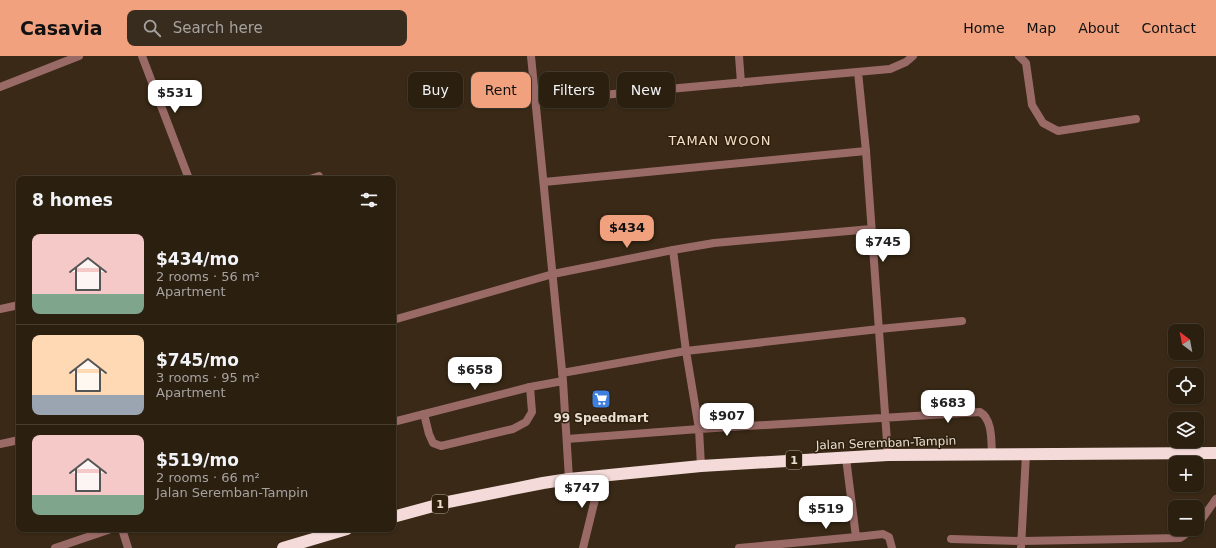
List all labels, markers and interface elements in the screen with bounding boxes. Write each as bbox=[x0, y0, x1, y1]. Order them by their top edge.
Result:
search box bbox=[127, 10, 407, 46]
text: Casavia bbox=[20, 17, 103, 39]
icon: search bbox=[141, 17, 163, 39]
text: Search here bbox=[173, 19, 263, 37]
text: Home bbox=[963, 20, 1005, 36]
text: Map bbox=[1027, 20, 1056, 36]
text: About bbox=[1078, 20, 1120, 36]
text: Contact bbox=[1142, 20, 1196, 36]
chip: Buy bbox=[408, 72, 463, 108]
chip: Rent bbox=[471, 72, 531, 108]
chip: Filters bbox=[539, 72, 609, 108]
chip: New bbox=[617, 72, 675, 108]
pin: $531 bbox=[151, 80, 199, 114]
text: $531 bbox=[157, 85, 193, 100]
district label: TAMAN WOON bbox=[668, 133, 771, 148]
icon: filters bbox=[358, 189, 380, 211]
text: 8 homes bbox=[32, 190, 113, 210]
pin: $434 bbox=[603, 215, 651, 249]
text: $434 bbox=[609, 220, 645, 235]
pin: $745 bbox=[859, 229, 907, 263]
text: $745 bbox=[865, 234, 901, 249]
text: $434/mo bbox=[156, 249, 239, 269]
icon: home bbox=[64, 250, 112, 298]
text: 2 rooms · 56 m² bbox=[156, 269, 260, 284]
text: Apartment bbox=[156, 284, 226, 299]
north arrow bbox=[1168, 324, 1204, 360]
map controls bbox=[1168, 324, 1204, 536]
text: $745/mo bbox=[156, 350, 239, 370]
icon: home bbox=[64, 351, 112, 399]
pin: $658 bbox=[451, 357, 499, 391]
text: $658 bbox=[457, 362, 493, 377]
button: locate bbox=[1168, 368, 1204, 404]
text: 3 rooms · 95 m² bbox=[156, 370, 260, 385]
text: Apartment bbox=[156, 385, 226, 400]
supermarket icon: 99 Speedmart bbox=[590, 388, 612, 410]
pin: $683 bbox=[924, 390, 972, 424]
text: $683 bbox=[930, 395, 966, 410]
pin: $907 bbox=[703, 403, 751, 437]
text: $907 bbox=[709, 408, 745, 423]
place label: 99 Speedmart bbox=[553, 411, 649, 425]
button: layers bbox=[1168, 412, 1204, 448]
street label: Jalan Seremban-Tampin bbox=[815, 434, 956, 452]
text: $519/mo bbox=[156, 450, 239, 470]
icon: home bbox=[64, 451, 112, 499]
road number: 1 bbox=[786, 451, 802, 469]
button: + bbox=[1168, 456, 1204, 492]
text: 2 rooms · 66 m² bbox=[156, 470, 260, 485]
pin: $747 bbox=[558, 475, 606, 509]
text: $747 bbox=[564, 480, 600, 495]
text: Jalan Seremban-Tampin bbox=[156, 485, 308, 500]
road number: 1 bbox=[432, 495, 448, 513]
pin: $519 bbox=[802, 496, 850, 530]
button: − bbox=[1168, 500, 1204, 536]
text: $519 bbox=[808, 501, 844, 516]

